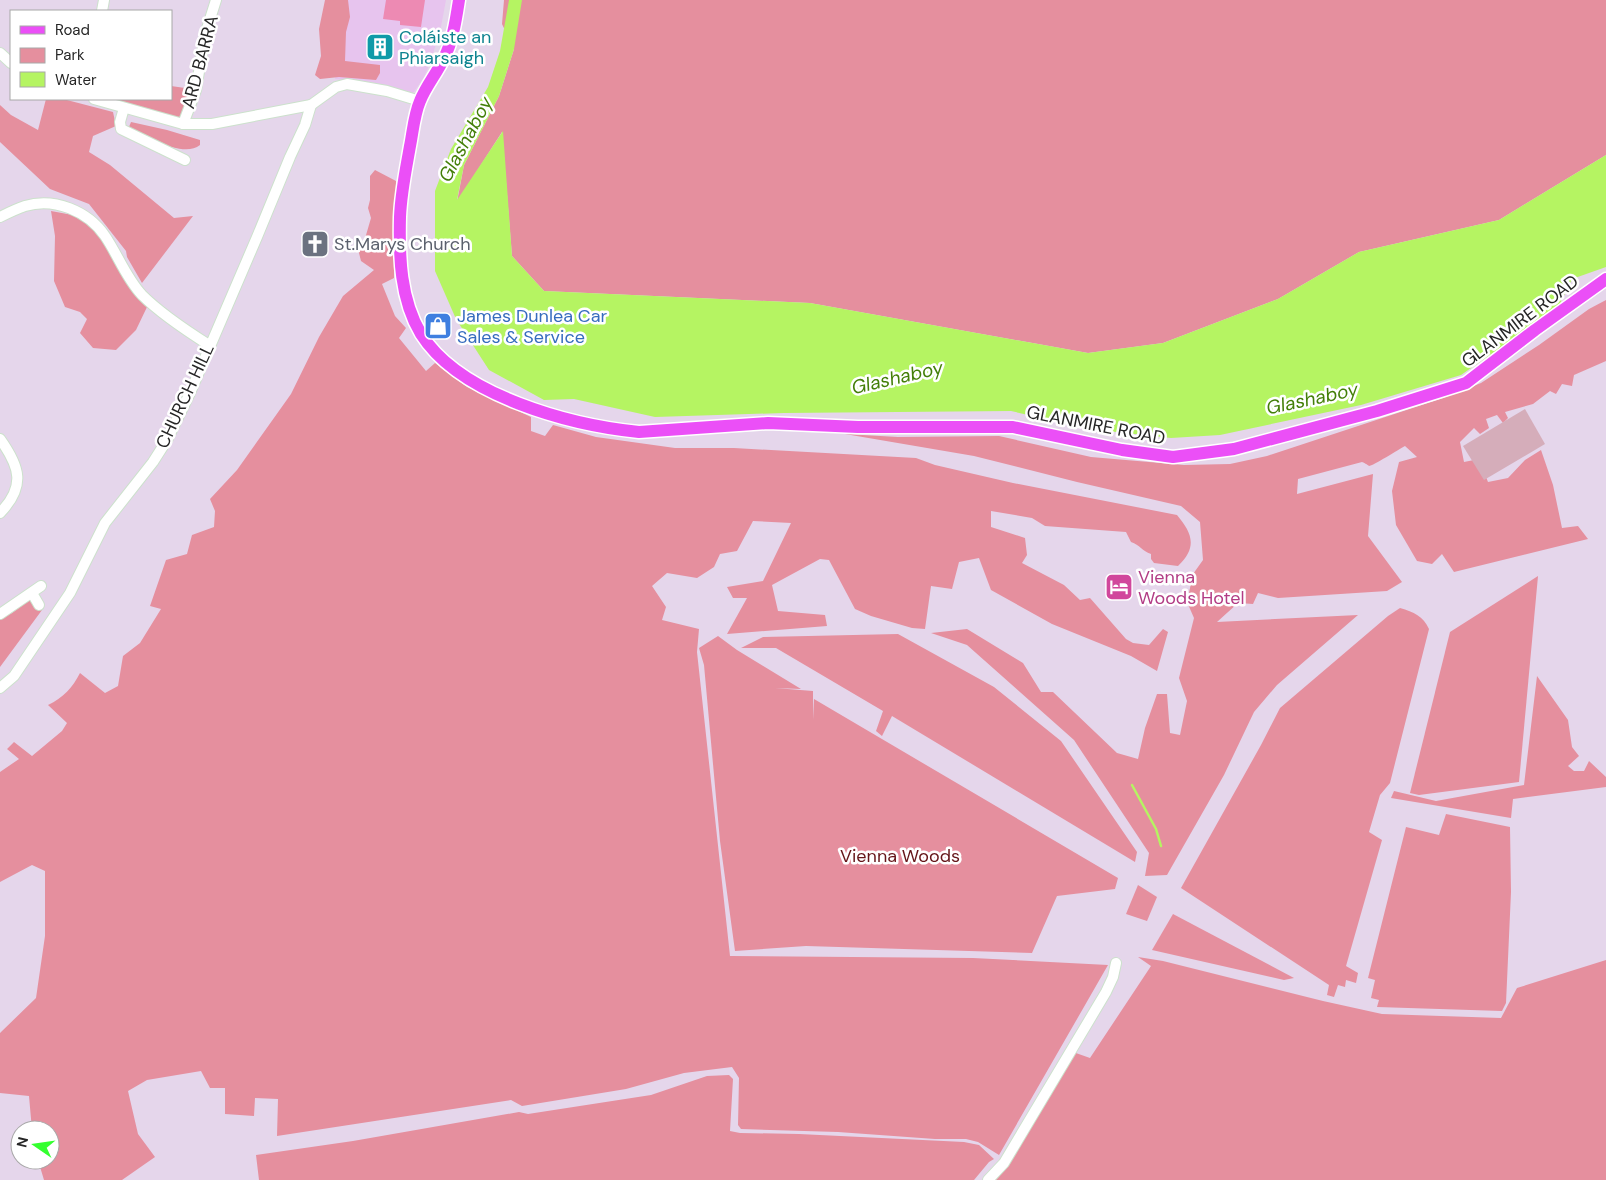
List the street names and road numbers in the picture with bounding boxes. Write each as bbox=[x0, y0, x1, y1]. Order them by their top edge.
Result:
street label: ARD BARRA bbox=[176, 13, 224, 111]
street label: GLANMIRE ROAD bbox=[1457, 269, 1583, 373]
street label: CHURCH HILL bbox=[150, 340, 220, 452]
street label: GLANMIRE ROAD bbox=[1025, 400, 1167, 450]

